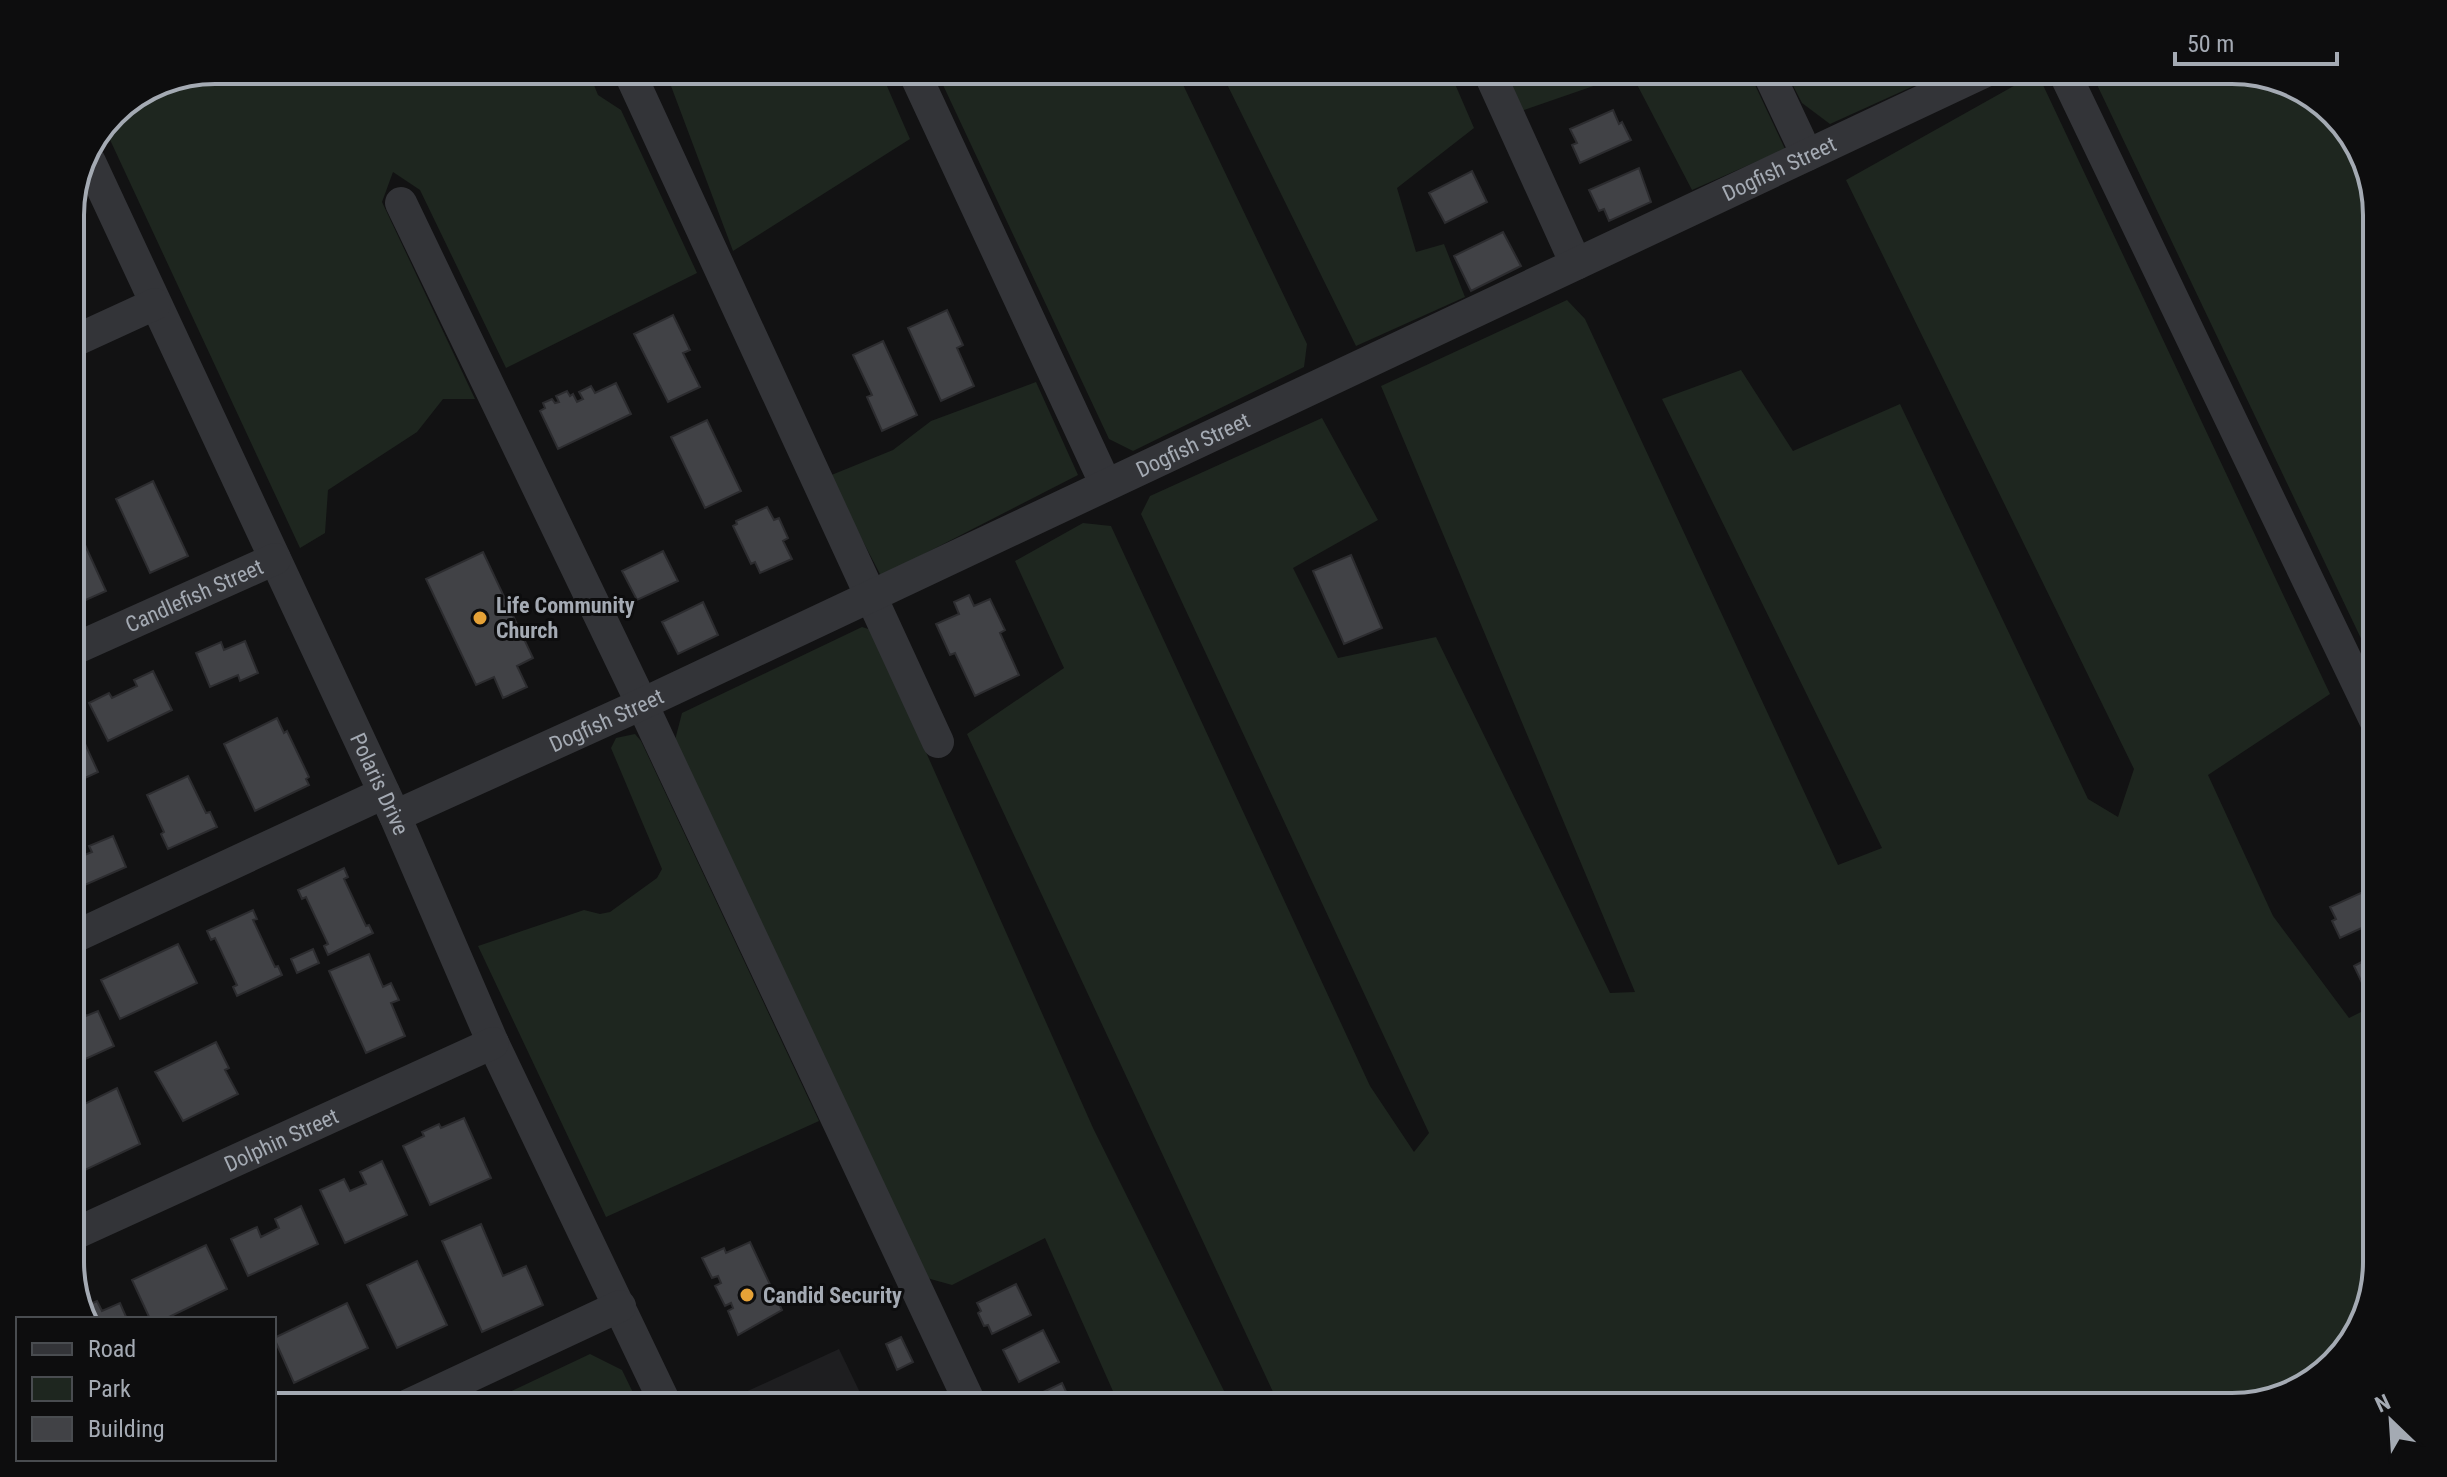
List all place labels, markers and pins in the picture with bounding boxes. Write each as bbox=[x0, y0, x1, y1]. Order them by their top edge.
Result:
place label: Life Community Church bbox=[496, 593, 635, 643]
marker: Life Community Church bbox=[471, 609, 489, 627]
place label: Candid Security bbox=[763, 1283, 902, 1308]
marker: Candid Security bbox=[738, 1286, 756, 1304]

